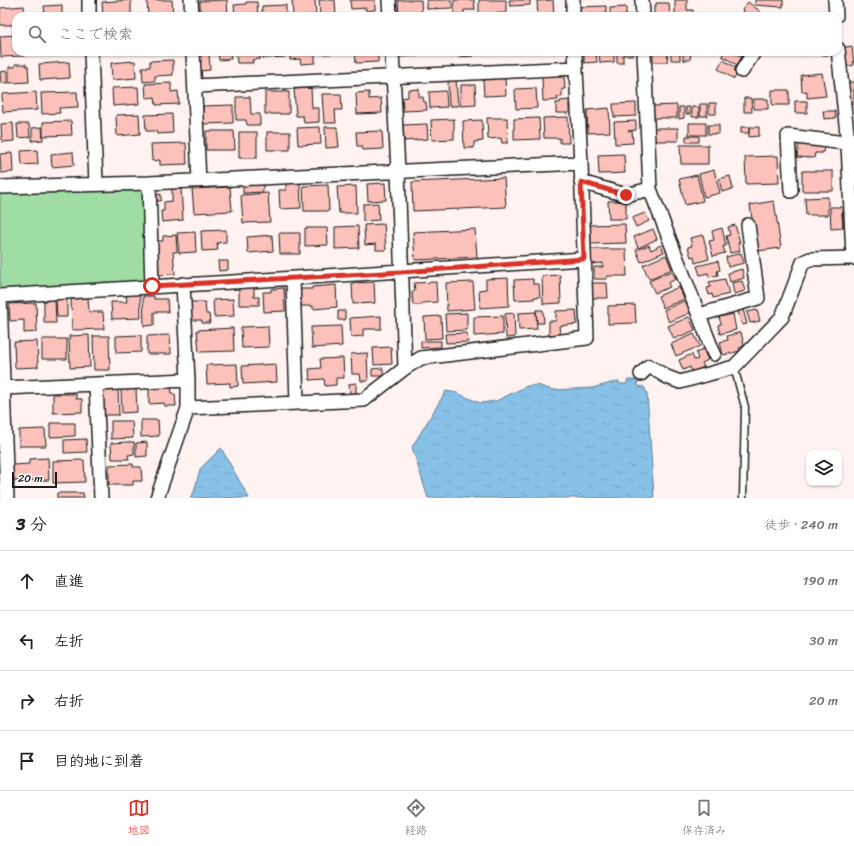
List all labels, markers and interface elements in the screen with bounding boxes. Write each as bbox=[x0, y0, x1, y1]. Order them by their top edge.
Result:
search box bbox=[12, 12, 842, 56]
text: ここで検索 bbox=[58, 21, 133, 47]
icon: search bbox=[26, 23, 48, 45]
route end bbox=[617, 186, 635, 204]
route start bbox=[143, 277, 161, 295]
map controls bbox=[806, 450, 842, 486]
button: layers bbox=[806, 450, 842, 486]
text: 20 m bbox=[18, 469, 43, 488]
scale bar bbox=[12, 470, 57, 489]
text: 3 分 bbox=[16, 509, 47, 539]
text: 徒歩 · 240 m bbox=[765, 513, 838, 536]
text: 直進 bbox=[54, 568, 84, 594]
text: 190 m bbox=[803, 569, 838, 592]
icon: ahead bbox=[16, 570, 38, 592]
text: 左折 bbox=[54, 628, 84, 654]
text: 30 m bbox=[809, 629, 838, 652]
icon: left bbox=[16, 630, 38, 652]
text: 右折 bbox=[54, 688, 84, 714]
text: 20 m bbox=[809, 689, 838, 712]
icon: right bbox=[16, 690, 38, 712]
text: 目的地に到着 bbox=[54, 748, 144, 774]
icon: arrive bbox=[16, 750, 38, 772]
tab: 地図 bbox=[128, 797, 150, 840]
tab: 経路 bbox=[405, 797, 427, 840]
tab: 保存済み bbox=[682, 797, 726, 840]

